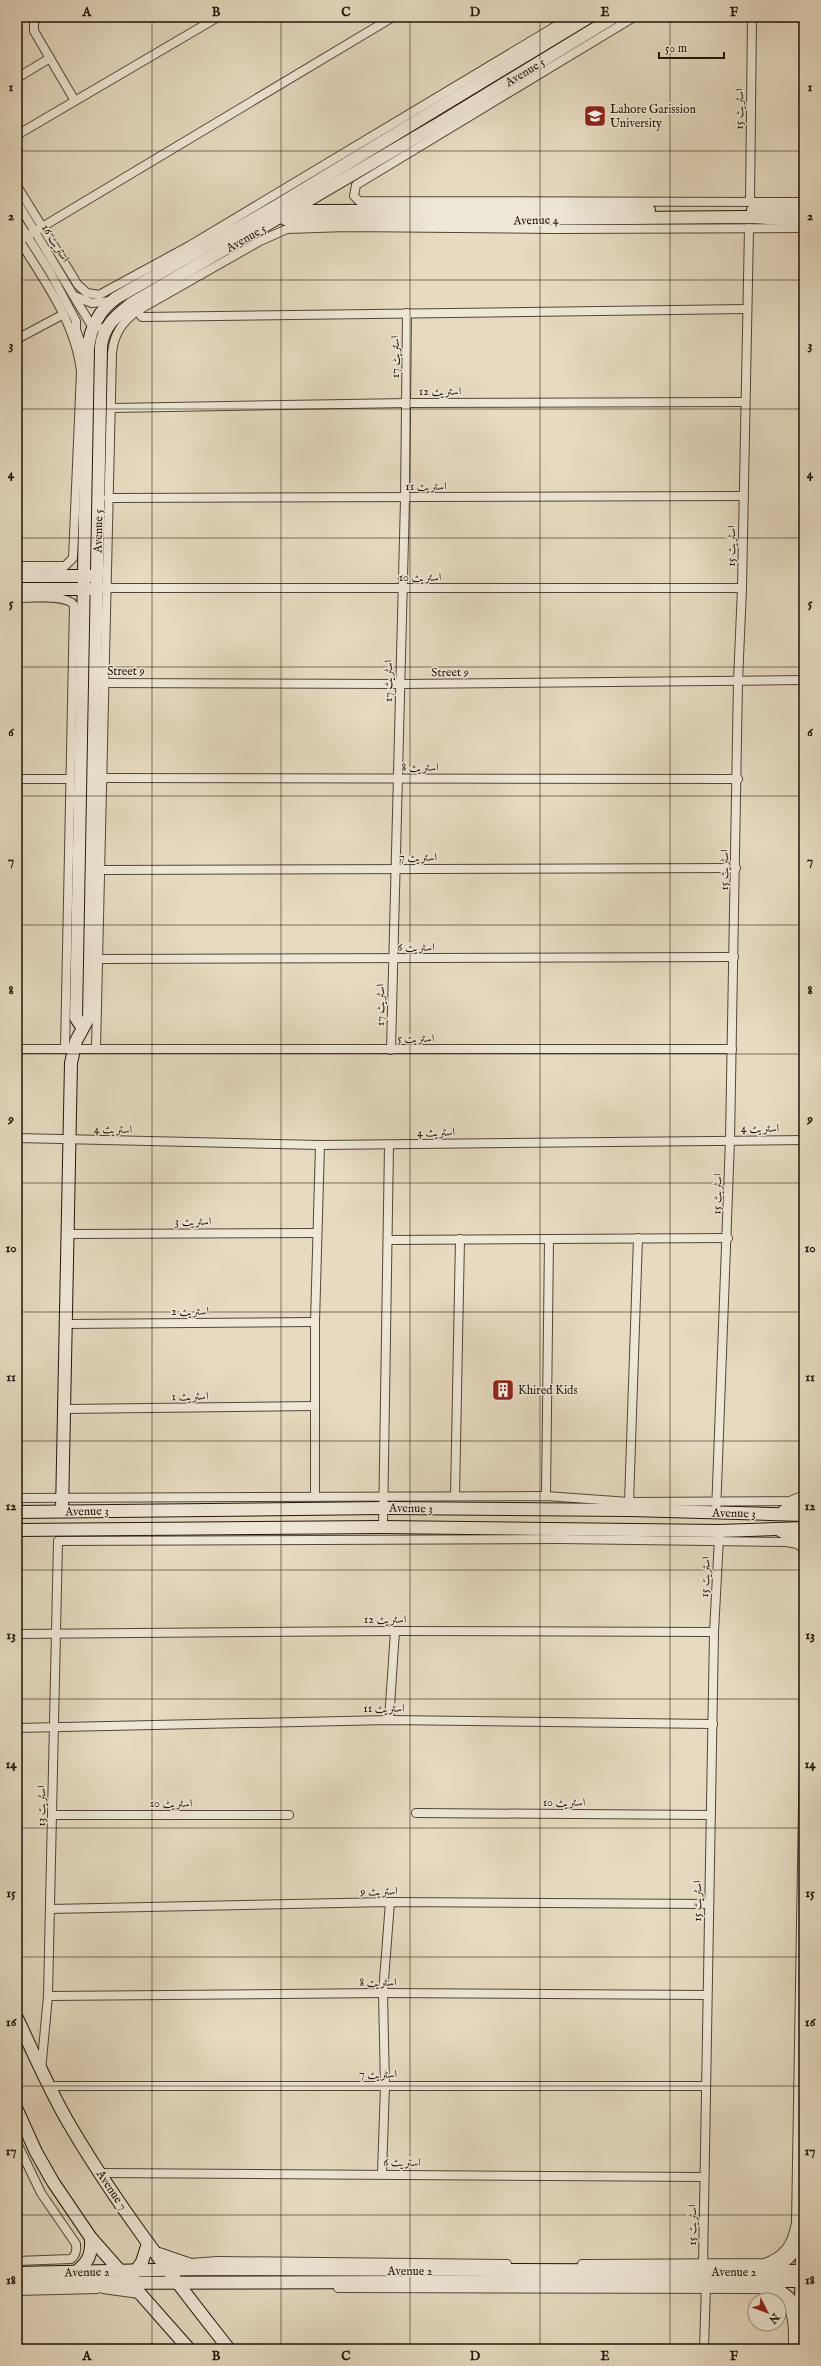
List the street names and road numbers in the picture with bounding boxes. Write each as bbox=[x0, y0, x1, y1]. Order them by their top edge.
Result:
street label: Avenue 5 bbox=[502, 54, 548, 91]
street label: اسٹریٹ 15 bbox=[732, 88, 747, 130]
street label: Avenue 4 bbox=[512, 213, 559, 228]
street label: اسٹریٹ 16 bbox=[38, 221, 73, 265]
street label: Avenue 5 bbox=[223, 221, 269, 256]
street label: اسٹریٹ 17 bbox=[388, 335, 403, 378]
street label: اسٹریٹ 12 bbox=[419, 384, 462, 399]
street label: اسٹریٹ 11 bbox=[405, 479, 447, 494]
street label: Avenue 5 bbox=[91, 508, 106, 554]
street label: اسٹریٹ 15 bbox=[724, 525, 739, 567]
street label: اسٹریٹ 10 bbox=[399, 570, 442, 585]
street label: اسٹریٹ 17 bbox=[381, 659, 396, 702]
street label: Street 9 bbox=[107, 664, 145, 679]
street label: Street 9 bbox=[431, 665, 469, 680]
street label: اسٹریٹ 8 bbox=[401, 760, 439, 775]
street label: اسٹریٹ 15 bbox=[717, 849, 732, 891]
street label: اسٹریٹ 7 bbox=[399, 850, 437, 865]
street label: اسٹریٹ 6 bbox=[397, 940, 435, 955]
street label: اسٹریٹ 17 bbox=[373, 983, 388, 1026]
street label: اسٹریٹ 5 bbox=[398, 1031, 435, 1046]
street label: اسٹریٹ 4 bbox=[741, 1121, 780, 1136]
street label: اسٹریٹ 4 bbox=[94, 1122, 133, 1137]
street label: اسٹریٹ 4 bbox=[417, 1125, 456, 1140]
street label: اسٹریٹ 15 bbox=[709, 1173, 726, 1215]
street label: اسٹریٹ 3 bbox=[175, 1214, 212, 1229]
street label: اسٹریٹ 2 bbox=[171, 1304, 209, 1319]
street label: اسٹریٹ 1 bbox=[171, 1389, 209, 1404]
street label: Avenue 3 bbox=[388, 1501, 433, 1516]
street label: Avenue 3 bbox=[64, 1504, 109, 1519]
street label: Avenue 3 bbox=[711, 1506, 756, 1521]
street label: اسٹریٹ 15 bbox=[697, 1556, 714, 1598]
street label: اسٹریٹ 12 bbox=[364, 1612, 407, 1627]
street label: اسٹریٹ 11 bbox=[363, 1701, 405, 1716]
street label: اسٹریٹ 13 bbox=[34, 1785, 49, 1827]
street label: اسٹریٹ 10 bbox=[543, 1795, 586, 1810]
street label: اسٹریٹ 10 bbox=[150, 1796, 193, 1811]
street label: اسٹریٹ 15 bbox=[690, 1880, 705, 1922]
street label: اسٹریٹ 9 bbox=[359, 1884, 398, 1899]
street label: اسٹریٹ 8 bbox=[359, 1975, 397, 1990]
street label: اسٹریٹ 7 bbox=[359, 2067, 397, 2082]
street label: اسٹریٹ 6 bbox=[383, 2155, 421, 2170]
street label: Avenue 7 bbox=[92, 2167, 130, 2213]
street label: اسٹریٹ 15 bbox=[685, 2204, 700, 2246]
street label: Avenue 2 bbox=[387, 2264, 433, 2279]
street label: Avenue 2 bbox=[63, 2265, 110, 2280]
street label: Avenue 2 bbox=[711, 2265, 757, 2280]

